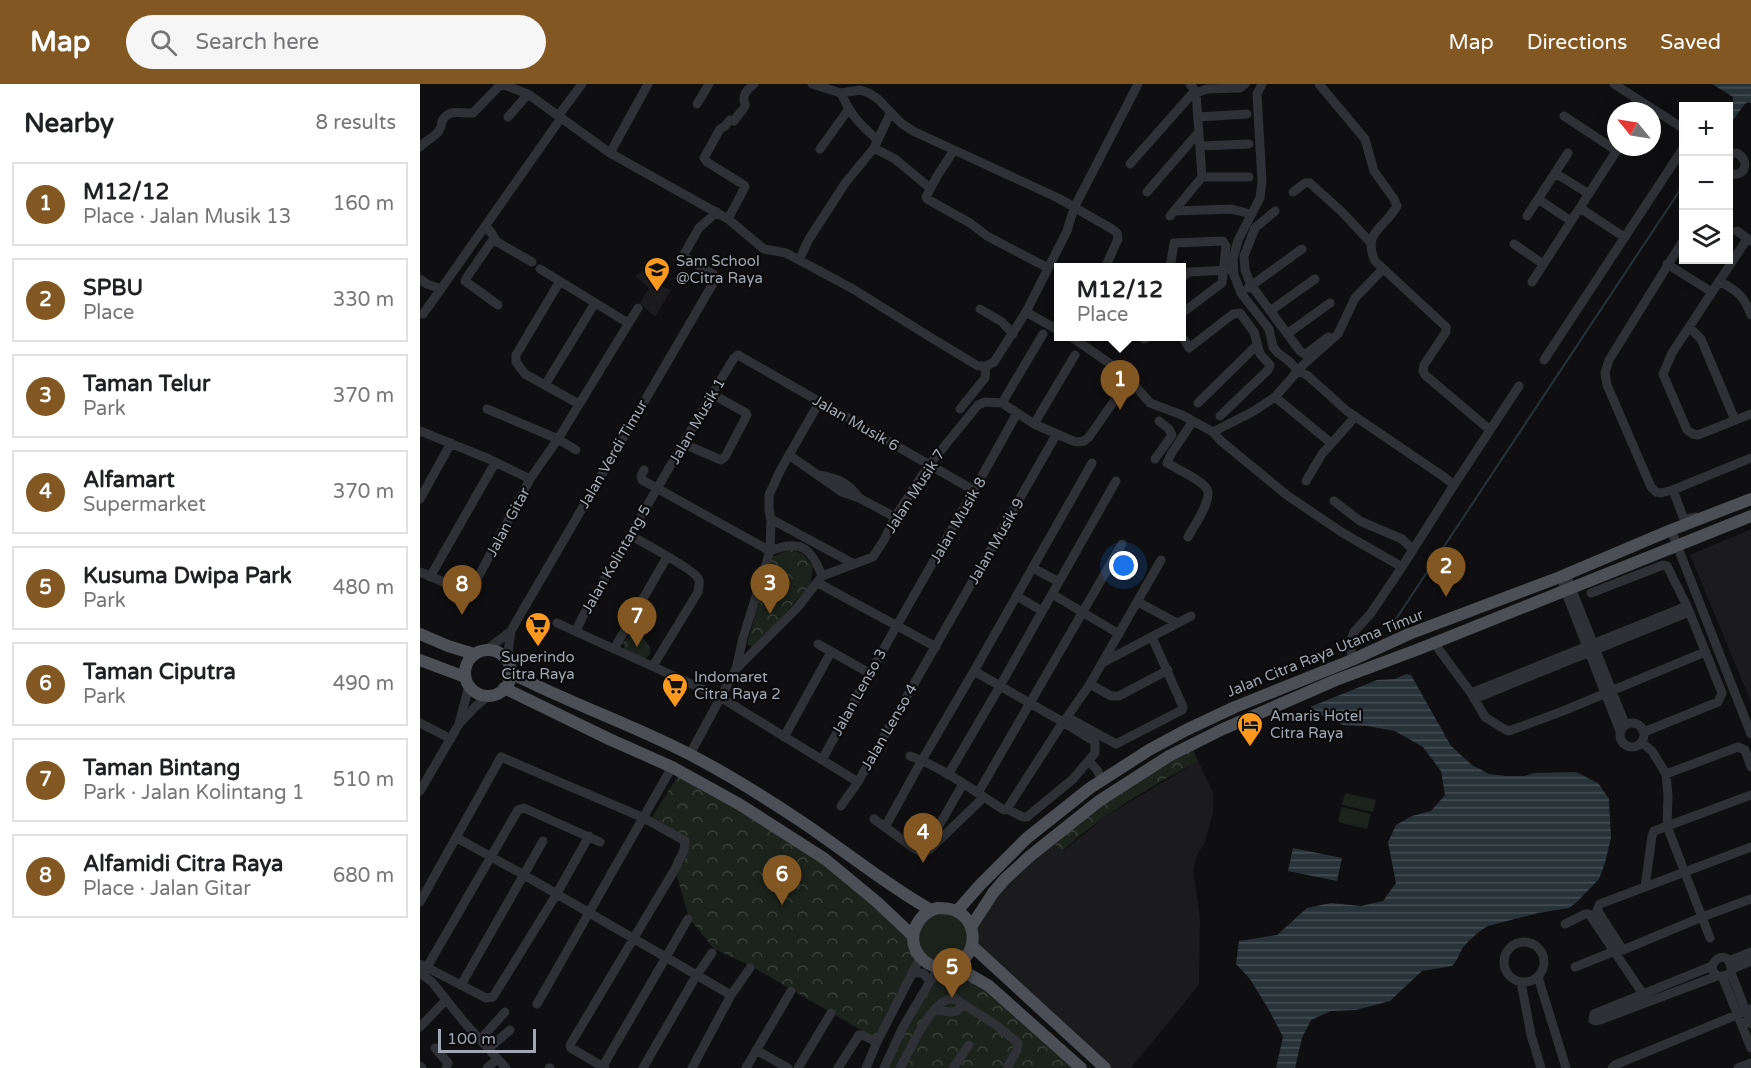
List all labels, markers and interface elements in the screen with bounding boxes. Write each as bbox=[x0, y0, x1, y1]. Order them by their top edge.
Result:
search box bbox=[126, 15, 546, 69]
text: Map bbox=[30, 25, 90, 59]
icon: search bbox=[147, 26, 180, 59]
text: Search here bbox=[195, 29, 319, 55]
text: Map bbox=[1448, 30, 1494, 55]
text: Directions bbox=[1527, 30, 1627, 55]
text: Saved bbox=[1660, 30, 1721, 55]
north arrow bbox=[1607, 102, 1661, 156]
map controls bbox=[1679, 102, 1733, 264]
button: + bbox=[1679, 102, 1733, 156]
text: Nearby bbox=[24, 108, 114, 139]
text: 8 results bbox=[316, 111, 396, 135]
button: − bbox=[1679, 156, 1733, 210]
text: M12/12 bbox=[83, 179, 169, 205]
text: 1 bbox=[39, 192, 52, 216]
text: 160 m bbox=[333, 192, 394, 216]
text: Place · Jalan Musik 13 bbox=[83, 205, 291, 229]
button: layers bbox=[1679, 210, 1733, 264]
place label: Sam School @Citra Raya bbox=[676, 252, 763, 287]
school or university icon: Sam School @Citra Raya bbox=[642, 255, 672, 293]
popup bbox=[1054, 263, 1186, 341]
text: SPBU bbox=[83, 275, 143, 301]
text: M12/12 bbox=[1077, 277, 1163, 303]
text: 2 bbox=[39, 288, 52, 312]
text: 330 m bbox=[333, 288, 394, 312]
text: Place bbox=[83, 301, 134, 325]
text: Place bbox=[1077, 303, 1128, 327]
pin: 1 bbox=[1100, 360, 1140, 410]
text: Taman Telur bbox=[83, 371, 210, 397]
street label: Jalan Musik 1 bbox=[665, 375, 729, 467]
text: 3 bbox=[39, 384, 52, 408]
text: 370 m bbox=[333, 384, 394, 408]
street label: Jalan Musik 6 bbox=[810, 391, 902, 455]
street label: Jalan Verdi Timur bbox=[575, 396, 652, 512]
text: Park bbox=[83, 397, 126, 421]
street label: Jalan Musik 7 bbox=[881, 446, 949, 536]
text: Alfamart bbox=[83, 467, 175, 493]
street label: Jalan Musik 8 bbox=[926, 474, 990, 566]
text: 4 bbox=[39, 480, 52, 504]
text: 370 m bbox=[333, 480, 394, 504]
street label: Jalan Gitar bbox=[482, 484, 534, 560]
text: Supermarket bbox=[83, 493, 206, 517]
street label: Jalan Musik 9 bbox=[964, 495, 1028, 587]
street label: Jalan Kolintang 5 bbox=[578, 502, 654, 616]
pin: 2 bbox=[1426, 548, 1466, 597]
your location bbox=[1109, 551, 1138, 580]
text: Kusuma Dwipa Park bbox=[83, 563, 292, 589]
pin: 3 bbox=[750, 564, 790, 614]
pin: 8 bbox=[442, 566, 482, 615]
text: 5 bbox=[39, 576, 52, 600]
text: 480 m bbox=[333, 576, 394, 600]
text: Park bbox=[83, 589, 126, 613]
pin: 7 bbox=[618, 598, 656, 647]
street label: Jalan Citra Raya Utama Timur bbox=[1224, 605, 1426, 701]
supermarket icon: Superindo Citra Raya bbox=[523, 610, 553, 648]
street label: Jalan Lenso 3 bbox=[828, 645, 890, 739]
place label: Superindo Citra Raya bbox=[501, 648, 575, 683]
text: Taman Ciputra bbox=[83, 659, 236, 685]
place label: Indomaret Citra Raya 2 bbox=[694, 668, 781, 703]
supermarket icon: Indomaret Citra Raya 2 bbox=[660, 671, 690, 709]
text: 6 bbox=[39, 672, 52, 696]
text: 490 m bbox=[333, 672, 394, 696]
street label: Jalan Lenso 4 bbox=[857, 681, 921, 773]
text: Park bbox=[83, 685, 126, 709]
place label: Amaris Hotel Citra Raya bbox=[1270, 707, 1362, 742]
hotel icon: Amaris Hotel Citra Raya bbox=[1235, 710, 1265, 748]
text: Taman Bintang bbox=[83, 755, 240, 781]
text: 7 bbox=[39, 768, 52, 792]
text: 510 m bbox=[333, 768, 394, 792]
text: Park · Jalan Kolintang 1 bbox=[83, 781, 304, 805]
pin: 4 bbox=[904, 814, 942, 863]
text: Alfamidi Citra Raya bbox=[83, 851, 284, 877]
pin: 6 bbox=[762, 856, 802, 905]
text: 8 bbox=[39, 864, 52, 888]
text: 680 m bbox=[333, 864, 394, 888]
text: Place · Jalan Gitar bbox=[83, 877, 251, 901]
pin: 5 bbox=[932, 948, 972, 998]
scale bar bbox=[438, 1026, 536, 1054]
text: 100 m bbox=[447, 1029, 496, 1049]

